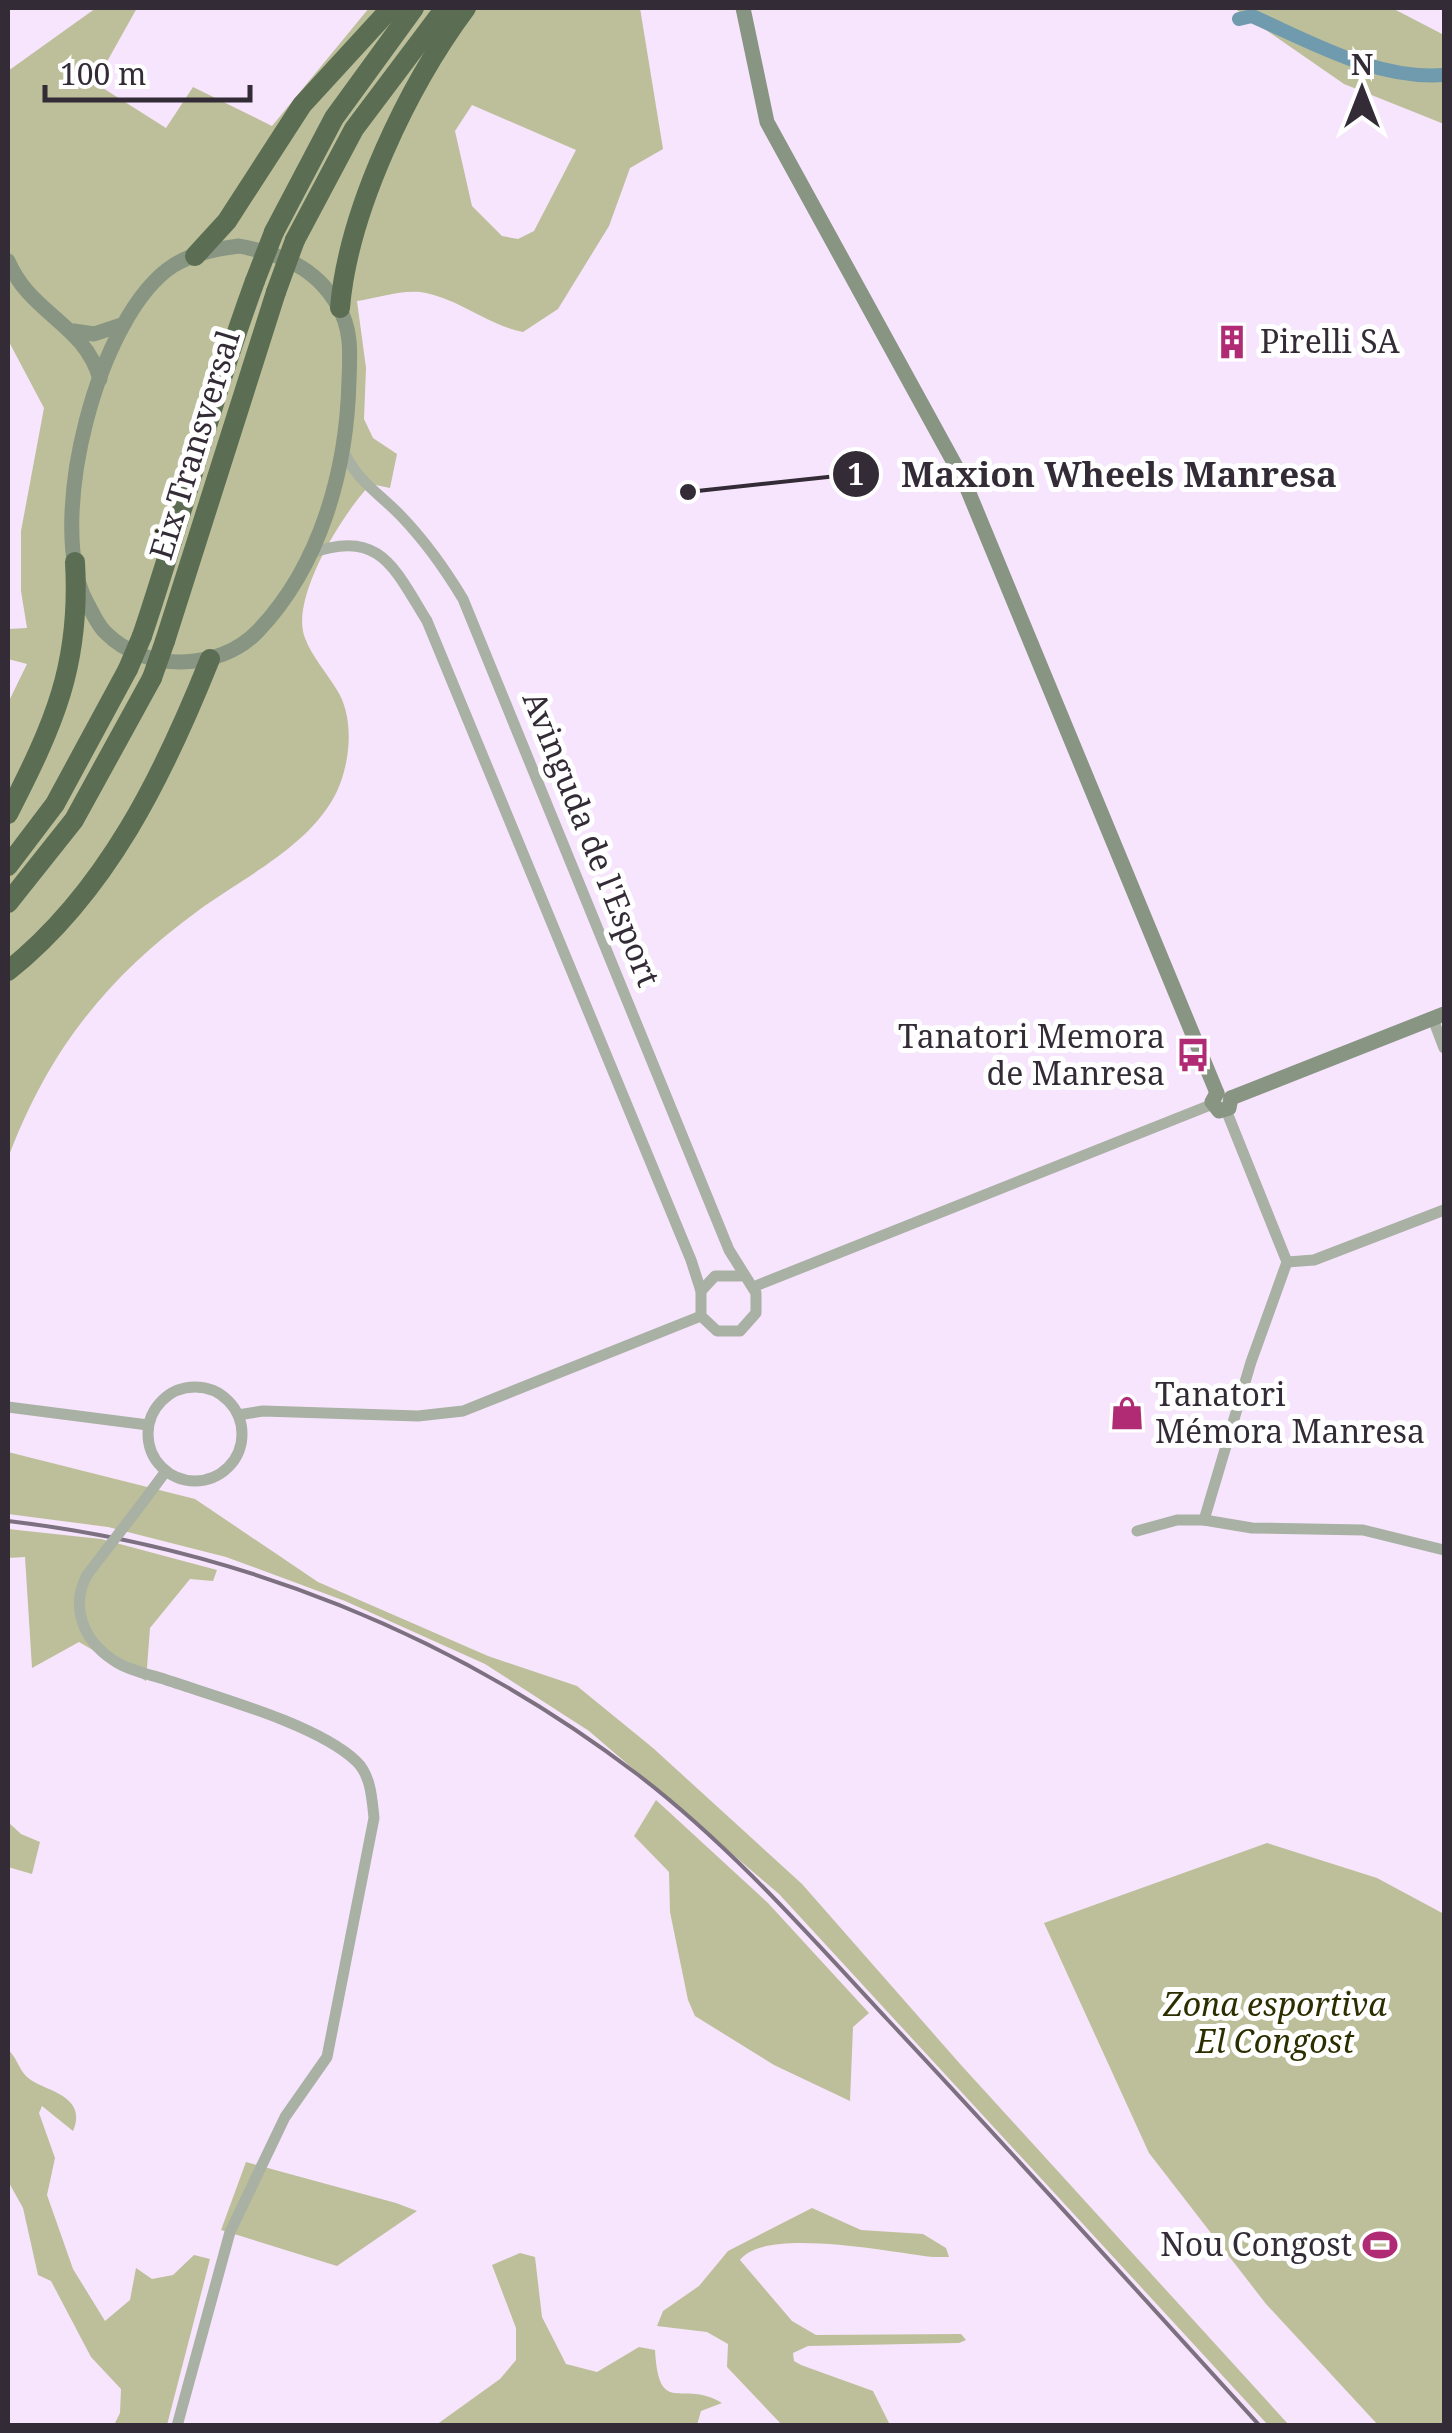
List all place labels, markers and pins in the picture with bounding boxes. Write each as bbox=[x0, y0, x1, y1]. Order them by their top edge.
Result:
place label: Pirelli SA bbox=[1260, 319, 1400, 362]
building icon: Pirelli SA bbox=[1213, 323, 1251, 361]
callout: Maxion Wheels Manresa bbox=[831, 442, 1357, 507]
place label: Tanatori Memora de Manresa bbox=[898, 1014, 1165, 1094]
bus stop icon: Tanatori Memora de Manresa bbox=[1174, 1036, 1212, 1074]
place label: Tanatori Mémora Manresa bbox=[1155, 1372, 1425, 1452]
shop icon: Tanatori Mémora Manresa bbox=[1108, 1394, 1146, 1432]
place label: Nou Congost bbox=[1160, 2222, 1352, 2265]
sports icon: Nou Congost bbox=[1361, 2226, 1399, 2264]

